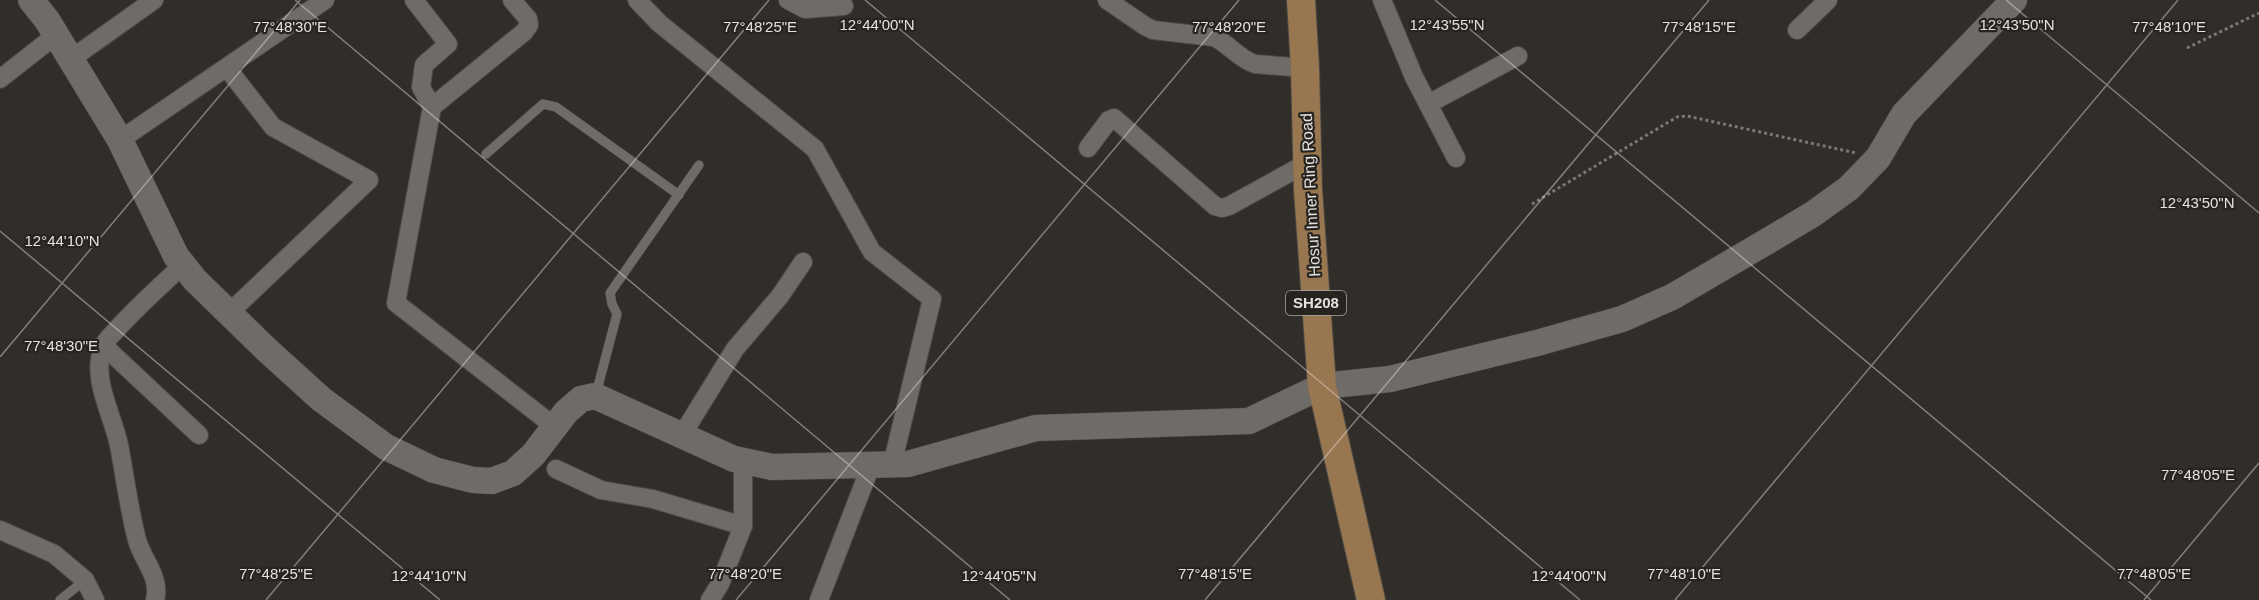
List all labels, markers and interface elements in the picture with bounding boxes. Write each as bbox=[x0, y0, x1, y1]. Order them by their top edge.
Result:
text: 12°44'00"N bbox=[839, 16, 915, 33]
text: 12°43'55"N bbox=[1409, 16, 1485, 33]
text: 12°43'50"N bbox=[1979, 16, 2055, 33]
text: 77°48'30"E bbox=[253, 18, 327, 35]
text: 77°48'25"E bbox=[723, 18, 797, 35]
text: 77°48'20"E bbox=[1192, 18, 1266, 35]
text: 77°48'15"E bbox=[1662, 18, 1736, 35]
text: 77°48'10"E bbox=[2132, 18, 2206, 35]
street label: Hosur Inner Ring Road bbox=[1298, 113, 1323, 277]
text: 12°43'50"N bbox=[2159, 194, 2235, 211]
text: 12°44'10"N bbox=[24, 232, 100, 249]
road number: SH208 bbox=[1286, 291, 1346, 315]
text: 77°48'30"E bbox=[24, 337, 98, 354]
text: 77°48'05"E bbox=[2161, 466, 2235, 483]
text: 77°48'25"E bbox=[239, 565, 313, 582]
text: 77°48'20"E bbox=[708, 565, 782, 582]
text: 77°48'15"E bbox=[1178, 565, 1252, 582]
text: 77°48'10"E bbox=[1647, 565, 1721, 582]
text: 77°48'05"E bbox=[2117, 565, 2191, 582]
text: 12°44'10"N bbox=[391, 567, 467, 584]
text: 12°44'05"N bbox=[961, 567, 1037, 584]
text: 12°44'00"N bbox=[1531, 567, 1607, 584]

